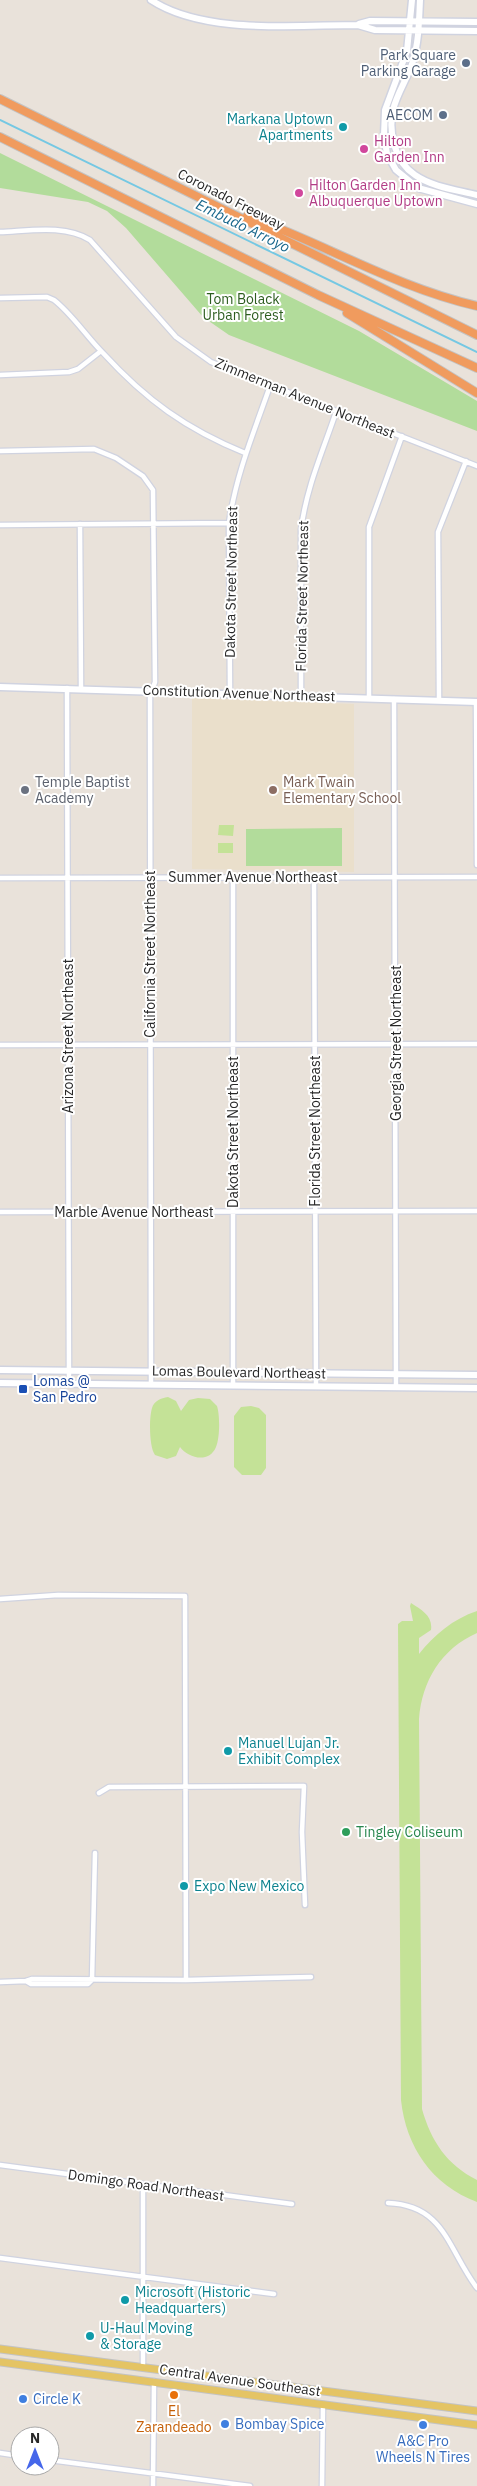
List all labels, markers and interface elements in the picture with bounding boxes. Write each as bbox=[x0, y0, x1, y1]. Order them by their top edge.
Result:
place label: Park Square Parking Garage bbox=[361, 46, 456, 80]
marker: Park Square Parking Garage bbox=[460, 57, 472, 69]
place label: AECOM bbox=[386, 106, 433, 124]
marker: AECOM bbox=[437, 109, 449, 121]
place label: Markana Uptown Apartments bbox=[227, 110, 333, 144]
marker: Markana Uptown Apartments bbox=[337, 121, 349, 133]
place label: Hilton Garden Inn bbox=[374, 132, 445, 166]
marker: Hilton Garden Inn bbox=[358, 143, 370, 155]
street label: Coronado Freeway bbox=[175, 164, 287, 234]
place label: Hilton Garden Inn Albuquerque Uptown bbox=[309, 176, 443, 210]
marker: Hilton Garden Inn Albuquerque Uptown bbox=[293, 187, 305, 199]
water label: Embudo Arroyo bbox=[193, 195, 293, 256]
park label: Tom Bolack Urban Forest bbox=[202, 290, 284, 324]
street label: Zimmerman Avenue Northeast bbox=[212, 354, 398, 442]
street label: Dakota Street Northeast bbox=[221, 506, 241, 658]
street label: Florida Street Northeast bbox=[292, 520, 312, 672]
street label: Constitution Avenue Northeast bbox=[142, 681, 336, 705]
place label: Temple Baptist Academy bbox=[35, 773, 130, 807]
place label: Mark Twain Elementary School bbox=[283, 773, 401, 807]
marker: Temple Baptist Academy bbox=[19, 784, 31, 796]
marker: Mark Twain Elementary School bbox=[267, 784, 279, 796]
street label: Summer Avenue Northeast bbox=[168, 868, 338, 886]
street label: California Street Northeast bbox=[141, 870, 159, 1038]
street label: Arizona Street Northeast bbox=[59, 958, 77, 1113]
street label: Georgia Street Northeast bbox=[387, 965, 405, 1121]
street label: Florida Street Northeast bbox=[306, 1055, 324, 1207]
street label: Dakota Street Northeast bbox=[224, 1056, 242, 1208]
street label: Marble Avenue Northeast bbox=[54, 1203, 214, 1221]
street label: Lomas Boulevard Northeast bbox=[152, 1361, 326, 1383]
place label: Lomas @ San Pedro bbox=[33, 1372, 97, 1406]
marker: Lomas @ San Pedro bbox=[17, 1383, 29, 1395]
place label: Manuel Lujan Jr. Exhibit Complex bbox=[238, 1734, 340, 1768]
marker: Manuel Lujan Jr. Exhibit Complex bbox=[222, 1745, 234, 1757]
place label: Tingley Coliseum bbox=[356, 1823, 463, 1841]
marker: Tingley Coliseum bbox=[340, 1826, 352, 1838]
place label: Expo New Mexico bbox=[194, 1877, 305, 1895]
marker: Expo New Mexico bbox=[178, 1880, 190, 1892]
street label: Domingo Road Northeast bbox=[67, 2165, 225, 2205]
place label: Microsoft (Historic Headquarters) bbox=[135, 2283, 250, 2317]
marker: Microsoft (Historic Headquarters) bbox=[119, 2294, 131, 2306]
place label: U-Haul Moving & Storage bbox=[100, 2319, 193, 2353]
marker: U-Haul Moving & Storage bbox=[84, 2330, 96, 2342]
street label: Central Avenue Southeast bbox=[158, 2360, 322, 2400]
marker: El Zarandeado bbox=[168, 2389, 180, 2401]
place label: Circle K bbox=[33, 2390, 81, 2408]
marker: Circle K bbox=[17, 2393, 29, 2405]
place label: El Zarandeado bbox=[136, 2402, 212, 2436]
place label: Bombay Spice bbox=[235, 2415, 325, 2433]
marker: Bombay Spice bbox=[219, 2418, 231, 2430]
marker: A&C Pro Wheels N Tires bbox=[417, 2419, 429, 2431]
north arrow bbox=[10, 2426, 60, 2476]
text: N bbox=[30, 2429, 40, 2447]
place label: A&C Pro Wheels N Tires bbox=[376, 2432, 470, 2466]

